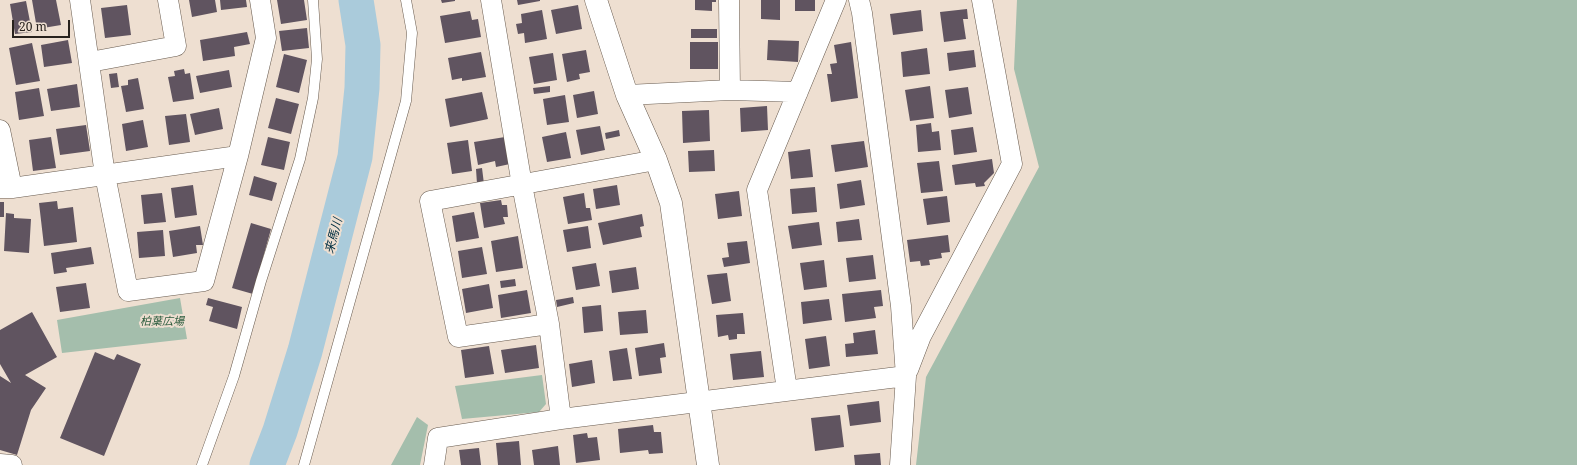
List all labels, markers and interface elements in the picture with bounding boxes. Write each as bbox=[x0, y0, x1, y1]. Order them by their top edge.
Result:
scale bar bbox=[14, 12, 72, 38]
text: 20 m bbox=[19, 18, 47, 35]
water label: 来馬川 bbox=[322, 217, 346, 255]
park label: 柏葉広場 bbox=[140, 315, 184, 329]

